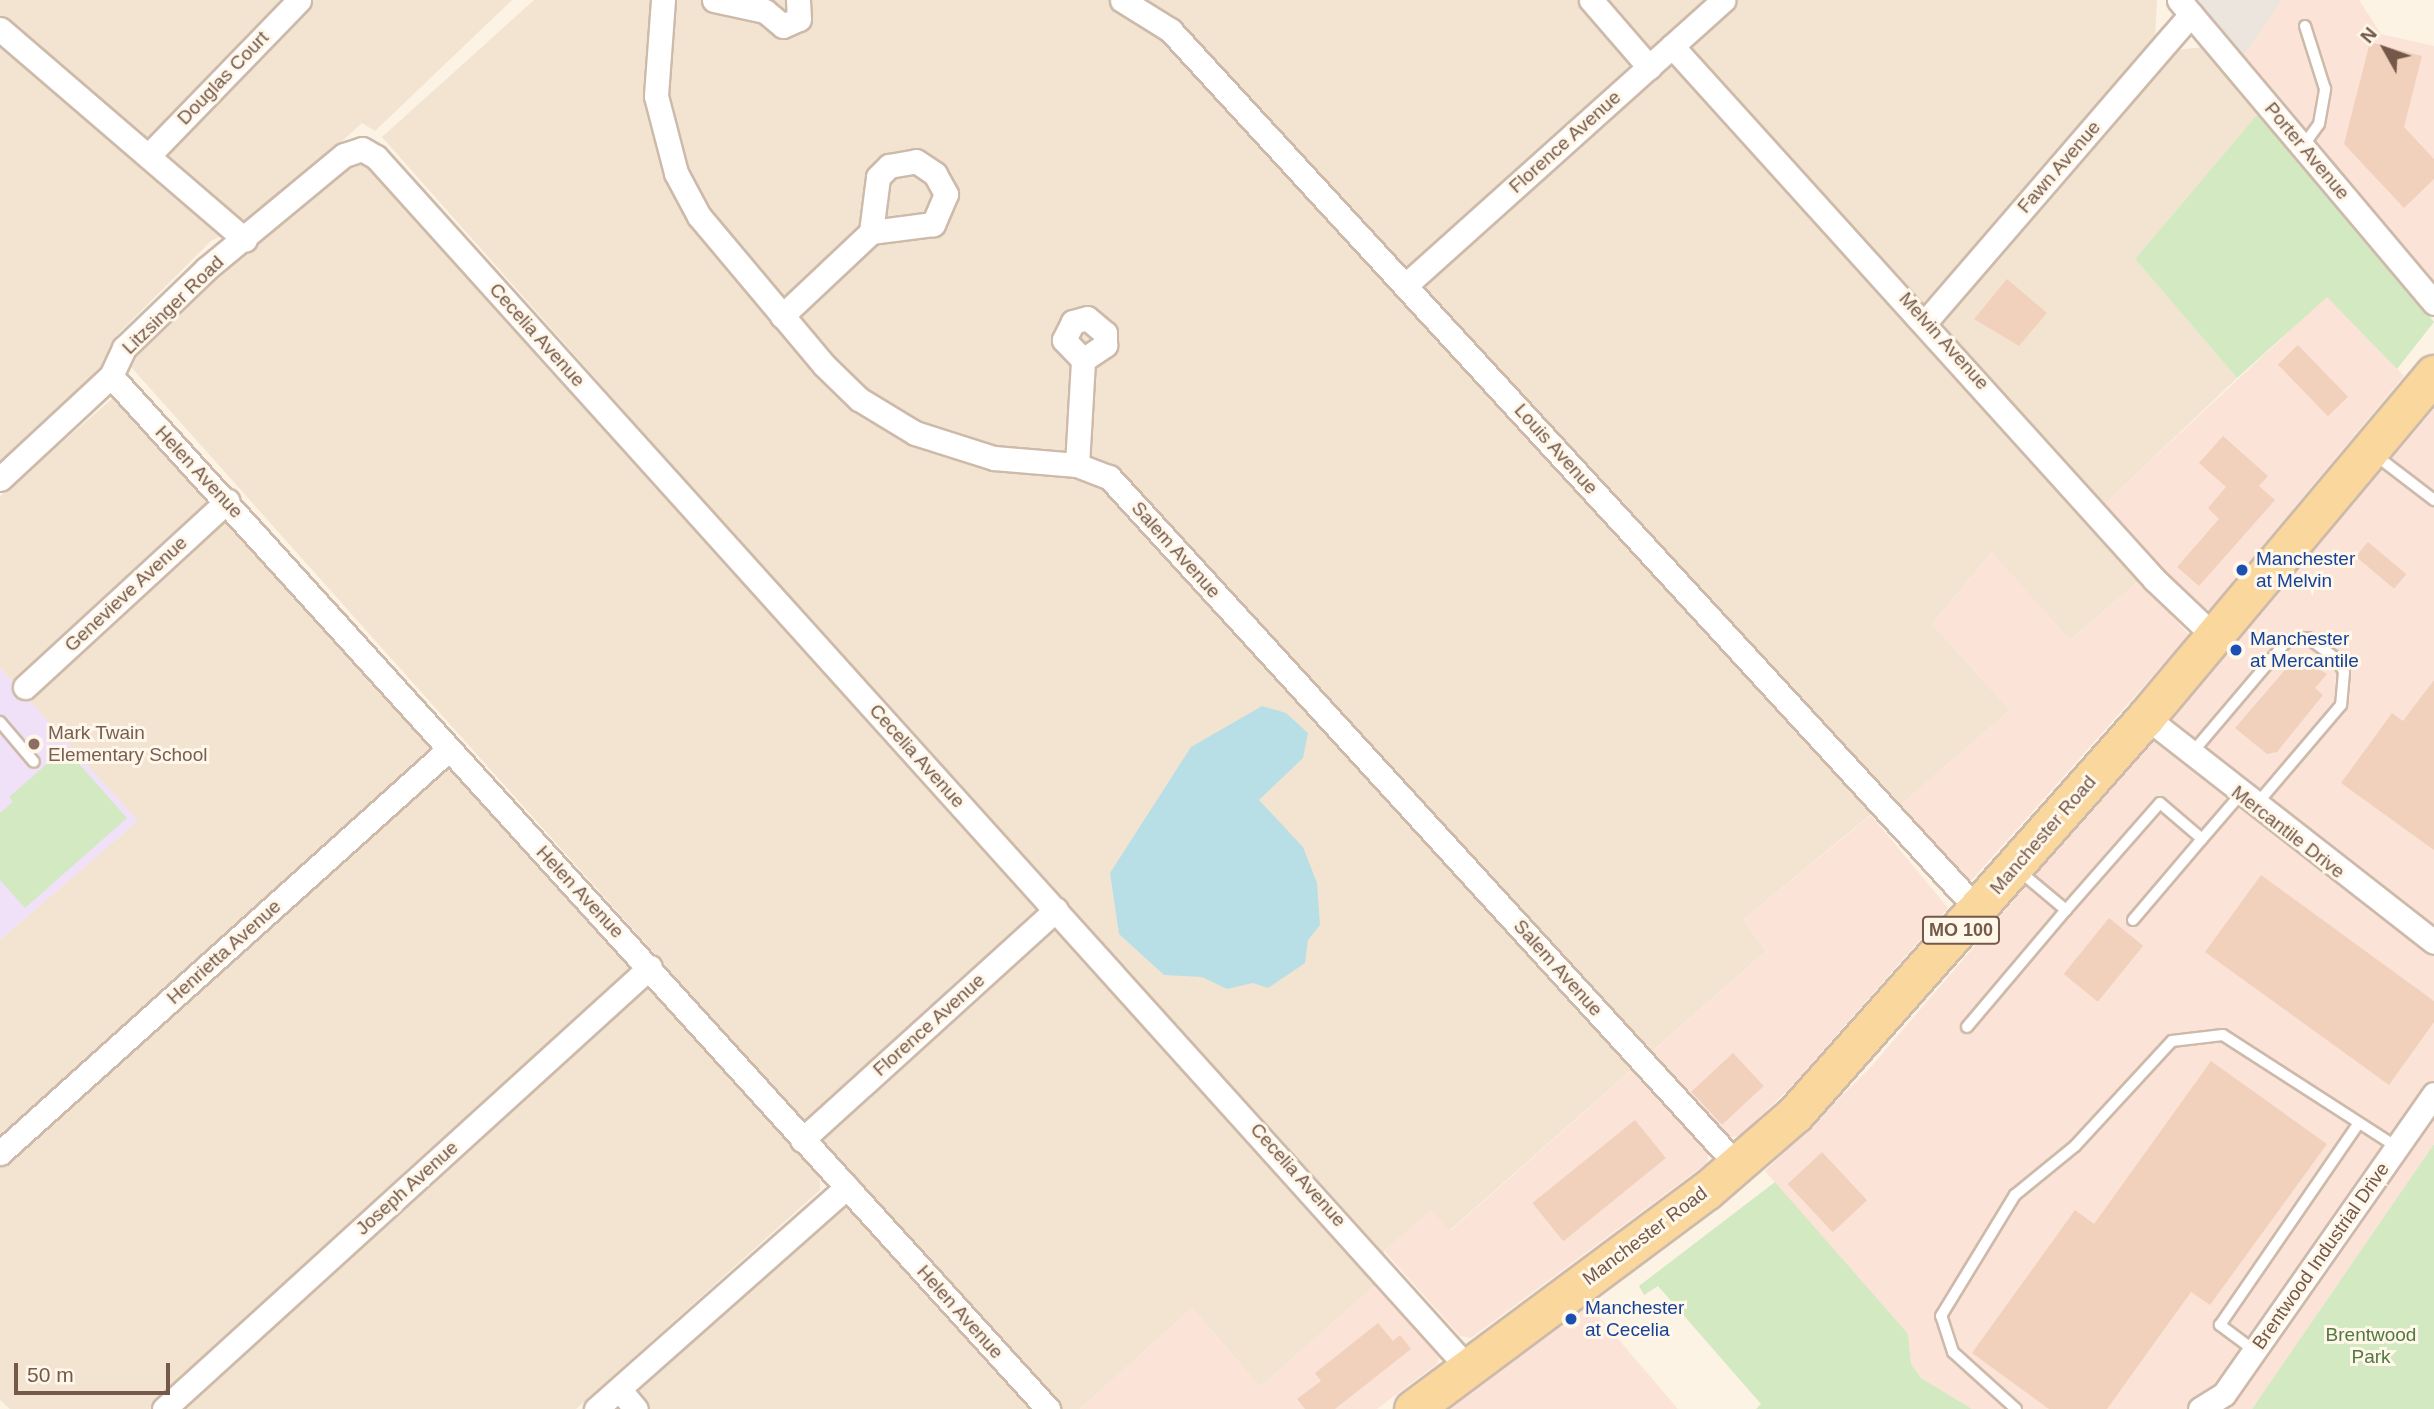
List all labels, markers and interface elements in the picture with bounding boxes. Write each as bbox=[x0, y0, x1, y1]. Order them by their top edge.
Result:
north arrow bbox=[2350, 14, 2420, 84]
text: N bbox=[2356, 23, 2381, 47]
street label: Douglas Court bbox=[173, 26, 273, 130]
street label: Florence Avenue bbox=[1504, 86, 1626, 198]
street label: Porter Avenue bbox=[2259, 97, 2355, 205]
street label: Fawn Avenue bbox=[2012, 116, 2106, 218]
street label: Litzsinger Road bbox=[118, 251, 228, 359]
street label: Cecelia Avenue bbox=[484, 278, 590, 392]
street label: Melvin Avenue bbox=[1894, 287, 1994, 395]
street label: Louis Avenue bbox=[1509, 399, 1603, 499]
street label: Helen Avenue bbox=[150, 421, 248, 523]
street label: Salem Avenue bbox=[1126, 497, 1226, 603]
street label: Genevieve Avenue bbox=[60, 531, 192, 657]
place label: Manchester at Melvin bbox=[2256, 548, 2355, 592]
marker: Manchester at Melvin bbox=[2234, 562, 2250, 578]
place label: Manchester at Mercantile bbox=[2250, 628, 2359, 672]
marker: Manchester at Mercantile bbox=[2228, 642, 2244, 658]
street label: Cecelia Avenue bbox=[864, 699, 970, 813]
place label: Mark Twain Elementary School bbox=[48, 722, 207, 766]
marker: Mark Twain Elementary School bbox=[26, 736, 42, 752]
street label: Manchester Road bbox=[1985, 771, 2101, 899]
street label: Mercantile Drive bbox=[2227, 781, 2349, 883]
street label: Helen Avenue bbox=[531, 841, 629, 943]
street label: Henrietta Avenue bbox=[162, 895, 286, 1009]
street label: Salem Avenue bbox=[1508, 915, 1608, 1021]
road number: MO 100 bbox=[1921, 916, 2001, 945]
street label: Florence Avenue bbox=[868, 969, 990, 1081]
street label: Cecelia Avenue bbox=[1245, 1118, 1351, 1232]
street label: Joseph Avenue bbox=[351, 1136, 463, 1240]
street label: Brentwood Industrial Drive bbox=[2248, 1158, 2394, 1354]
street label: Manchester Road bbox=[1578, 1182, 1712, 1290]
street label: Helen Avenue bbox=[912, 1260, 1008, 1364]
place label: Manchester at Cecelia bbox=[1585, 1297, 1684, 1341]
marker: Manchester at Cecelia bbox=[1563, 1311, 1579, 1327]
park label: Brentwood Park bbox=[2326, 1324, 2416, 1368]
scale bar bbox=[18, 1350, 173, 1394]
text: 50 m bbox=[27, 1363, 74, 1386]

